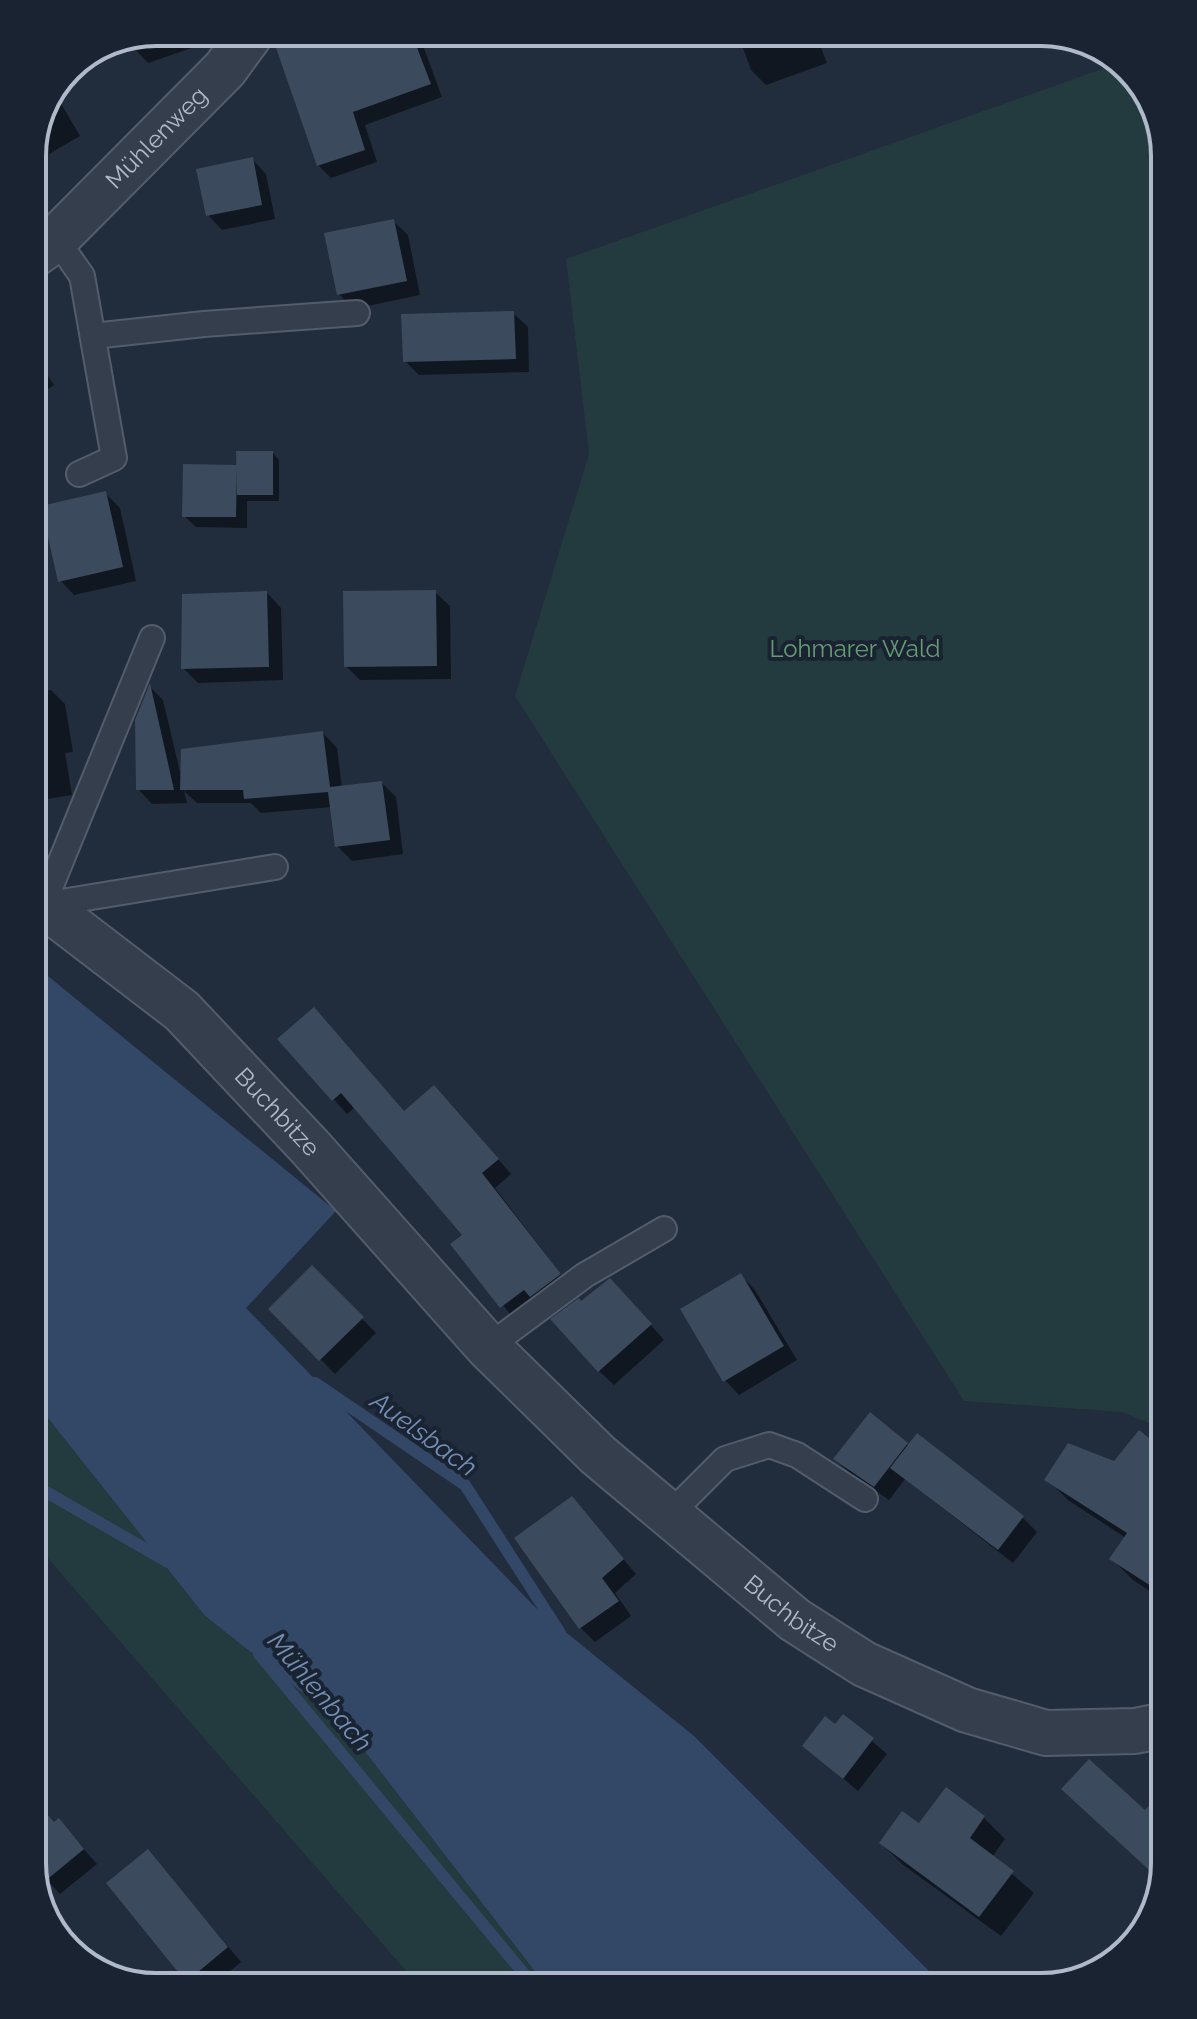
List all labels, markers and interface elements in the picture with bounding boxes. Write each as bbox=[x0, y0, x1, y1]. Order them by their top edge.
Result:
street label: Mühlenweg bbox=[99, 81, 213, 194]
park label: Lohmarer Wald bbox=[770, 634, 940, 663]
street label: Buchbitze bbox=[229, 1061, 326, 1162]
water label: Auelsbach bbox=[364, 1384, 483, 1482]
street label: Buchbitze bbox=[738, 1569, 844, 1658]
water label: Mühlenbach bbox=[262, 1627, 378, 1757]

